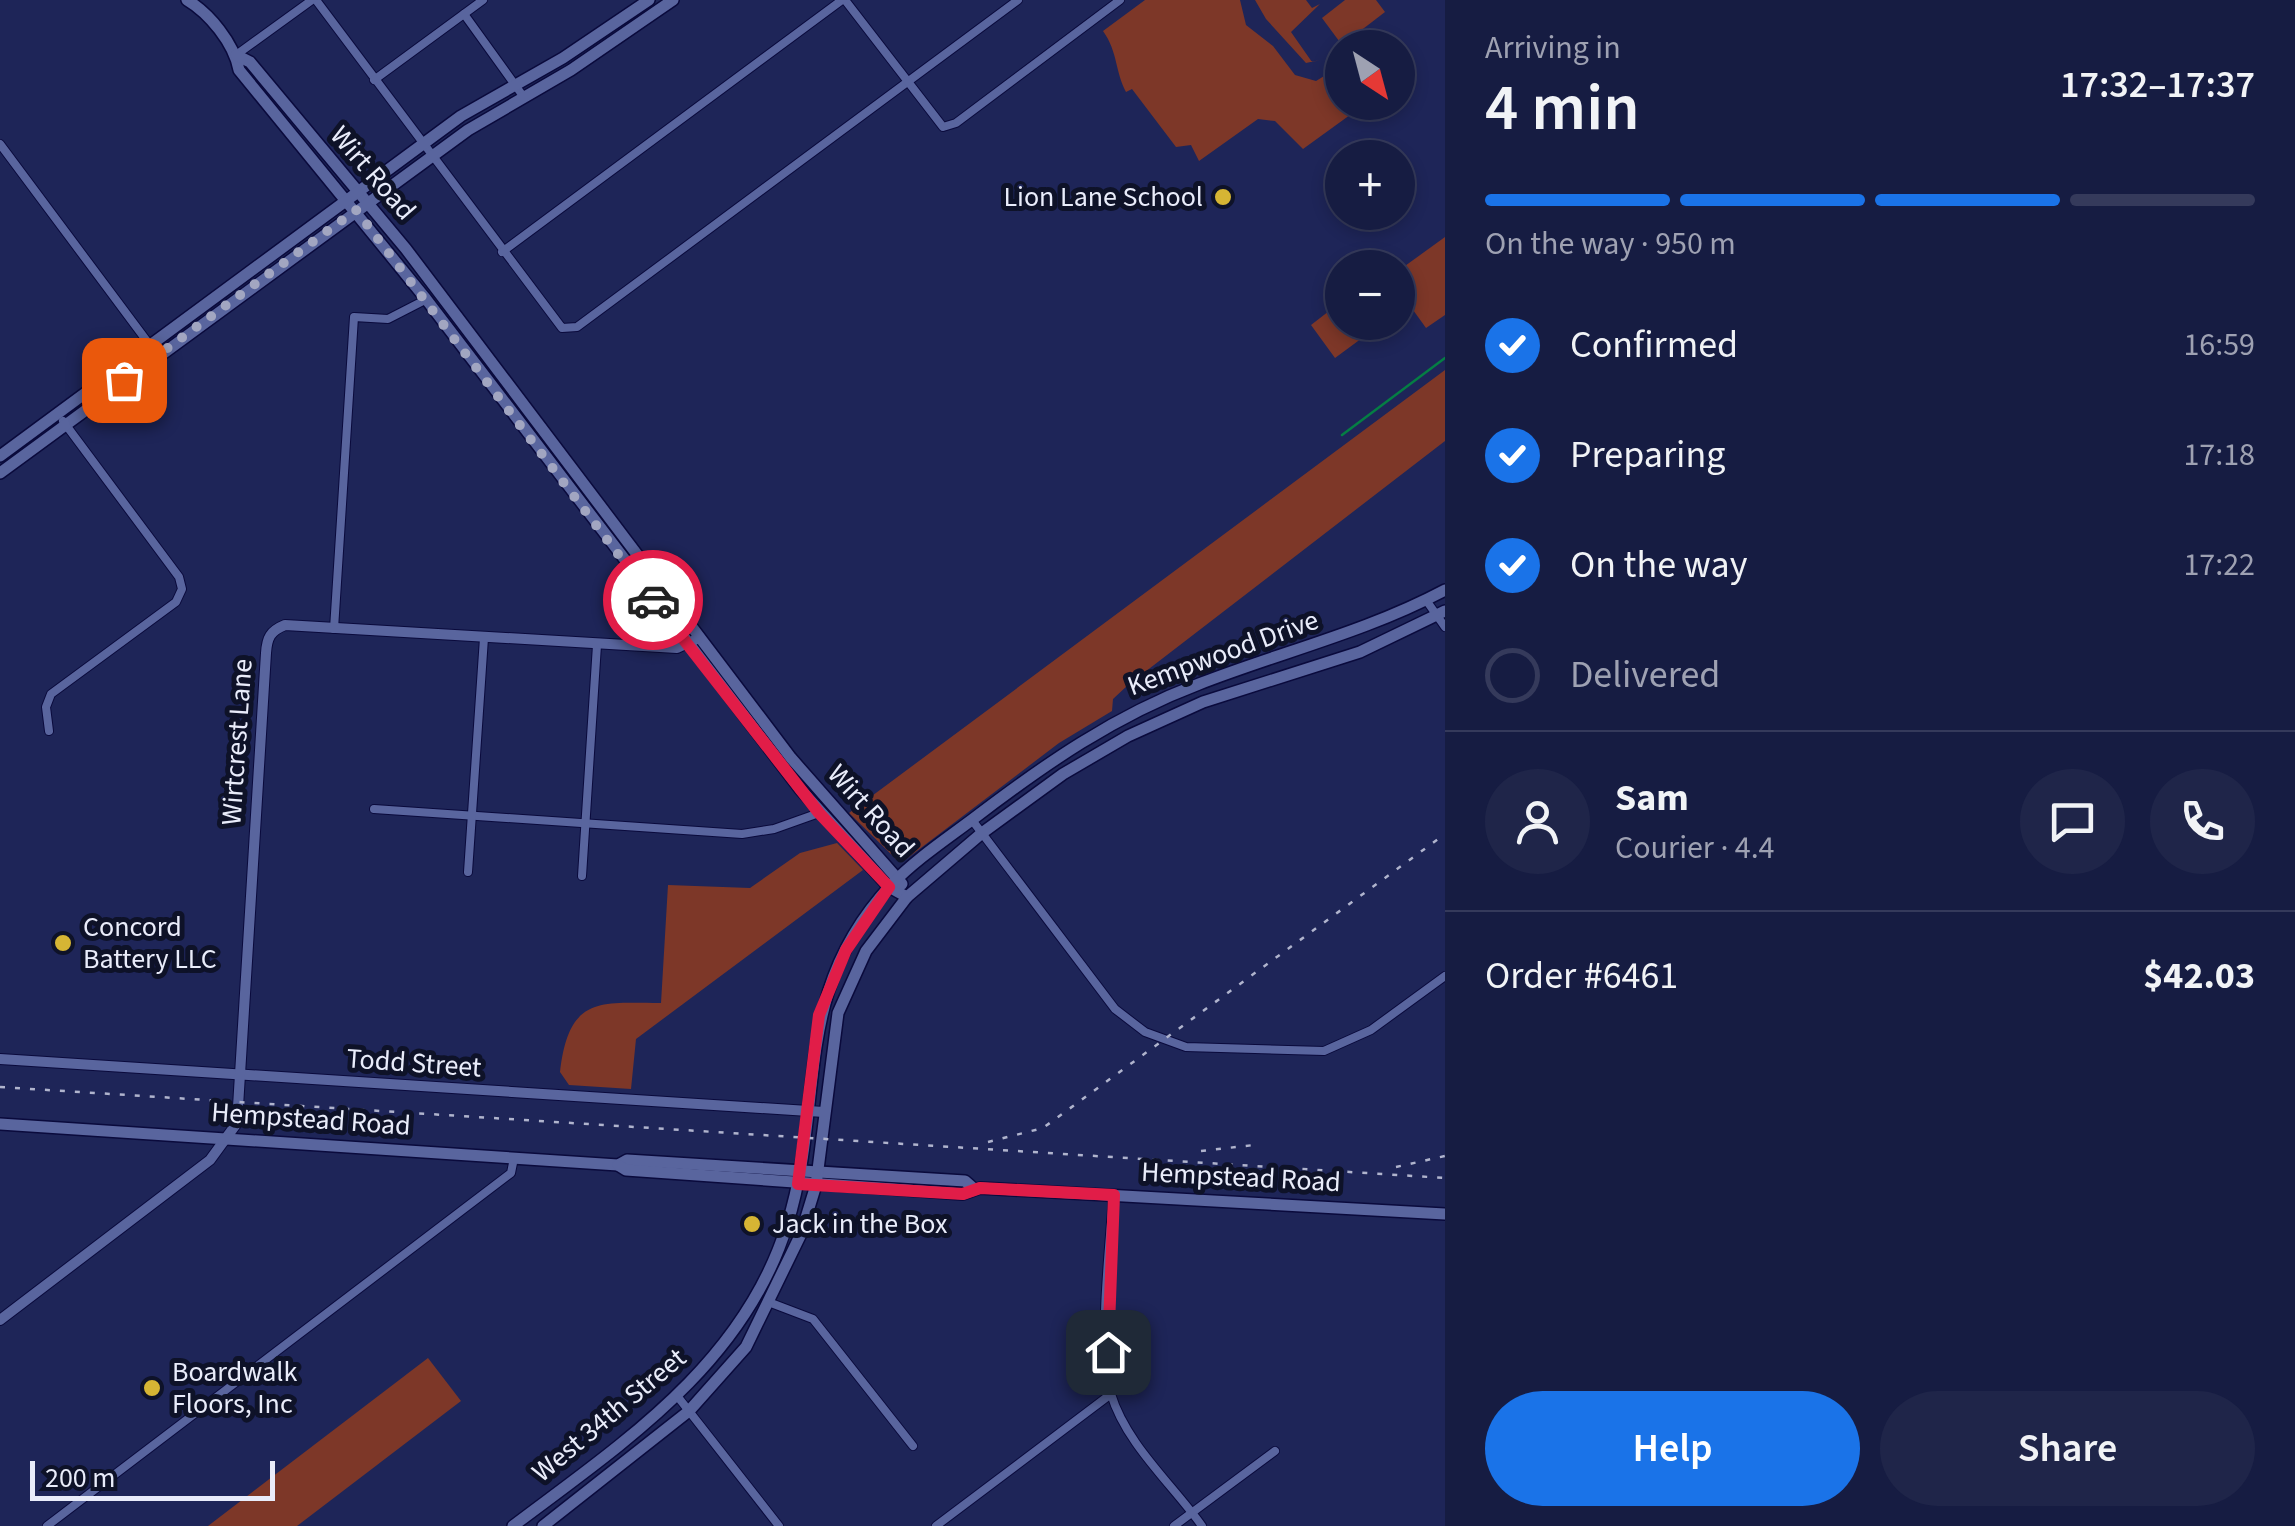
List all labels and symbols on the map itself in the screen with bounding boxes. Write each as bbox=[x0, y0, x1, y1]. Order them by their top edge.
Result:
north arrow bbox=[1325, 30, 1415, 120]
street label: Wirt Road bbox=[321, 117, 425, 229]
place label: Lion Lane School bbox=[1003, 177, 1203, 217]
marker: Lion Lane School bbox=[1212, 186, 1234, 208]
pin bbox=[82, 338, 167, 423]
courier bbox=[603, 550, 703, 650]
street label: Kempwood Drive bbox=[1122, 600, 1324, 706]
street label: Wirtcrest Lane bbox=[211, 657, 263, 827]
street label: Wirt Road bbox=[818, 755, 924, 867]
place label: Concord Battery LLC bbox=[83, 907, 217, 979]
marker: Concord Battery LLC bbox=[52, 932, 74, 954]
street label: Todd Street bbox=[345, 1038, 483, 1088]
street label: Hempstead Road bbox=[210, 1092, 412, 1146]
street label: Hempstead Road bbox=[1140, 1152, 1342, 1202]
place label: Jack in the Box bbox=[772, 1204, 948, 1244]
marker: Jack in the Box bbox=[741, 1213, 763, 1235]
pin bbox=[1066, 1310, 1151, 1395]
street label: West 34th Street bbox=[523, 1338, 695, 1492]
place label: Boardwalk Floors, Inc bbox=[172, 1352, 297, 1424]
marker: Boardwalk Floors, Inc bbox=[141, 1377, 163, 1399]
scale bar bbox=[30, 1456, 275, 1500]

